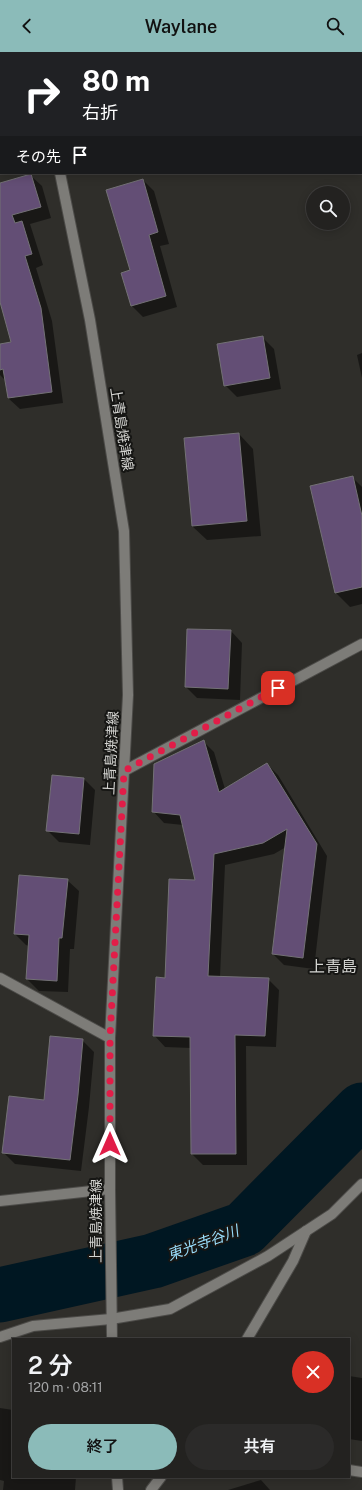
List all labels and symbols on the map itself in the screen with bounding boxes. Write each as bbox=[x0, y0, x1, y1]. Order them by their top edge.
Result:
street label: 上青島焼津線 bbox=[108, 386, 136, 472]
pin bbox=[261, 671, 295, 705]
street label: 上青島焼津線 bbox=[101, 711, 121, 795]
district label: 上青島 bbox=[309, 957, 357, 976]
position arrow bbox=[89, 1123, 131, 1165]
street label: 上青島焼津線 bbox=[88, 1179, 104, 1263]
water label: 東光寺谷川 bbox=[165, 1221, 243, 1263]

